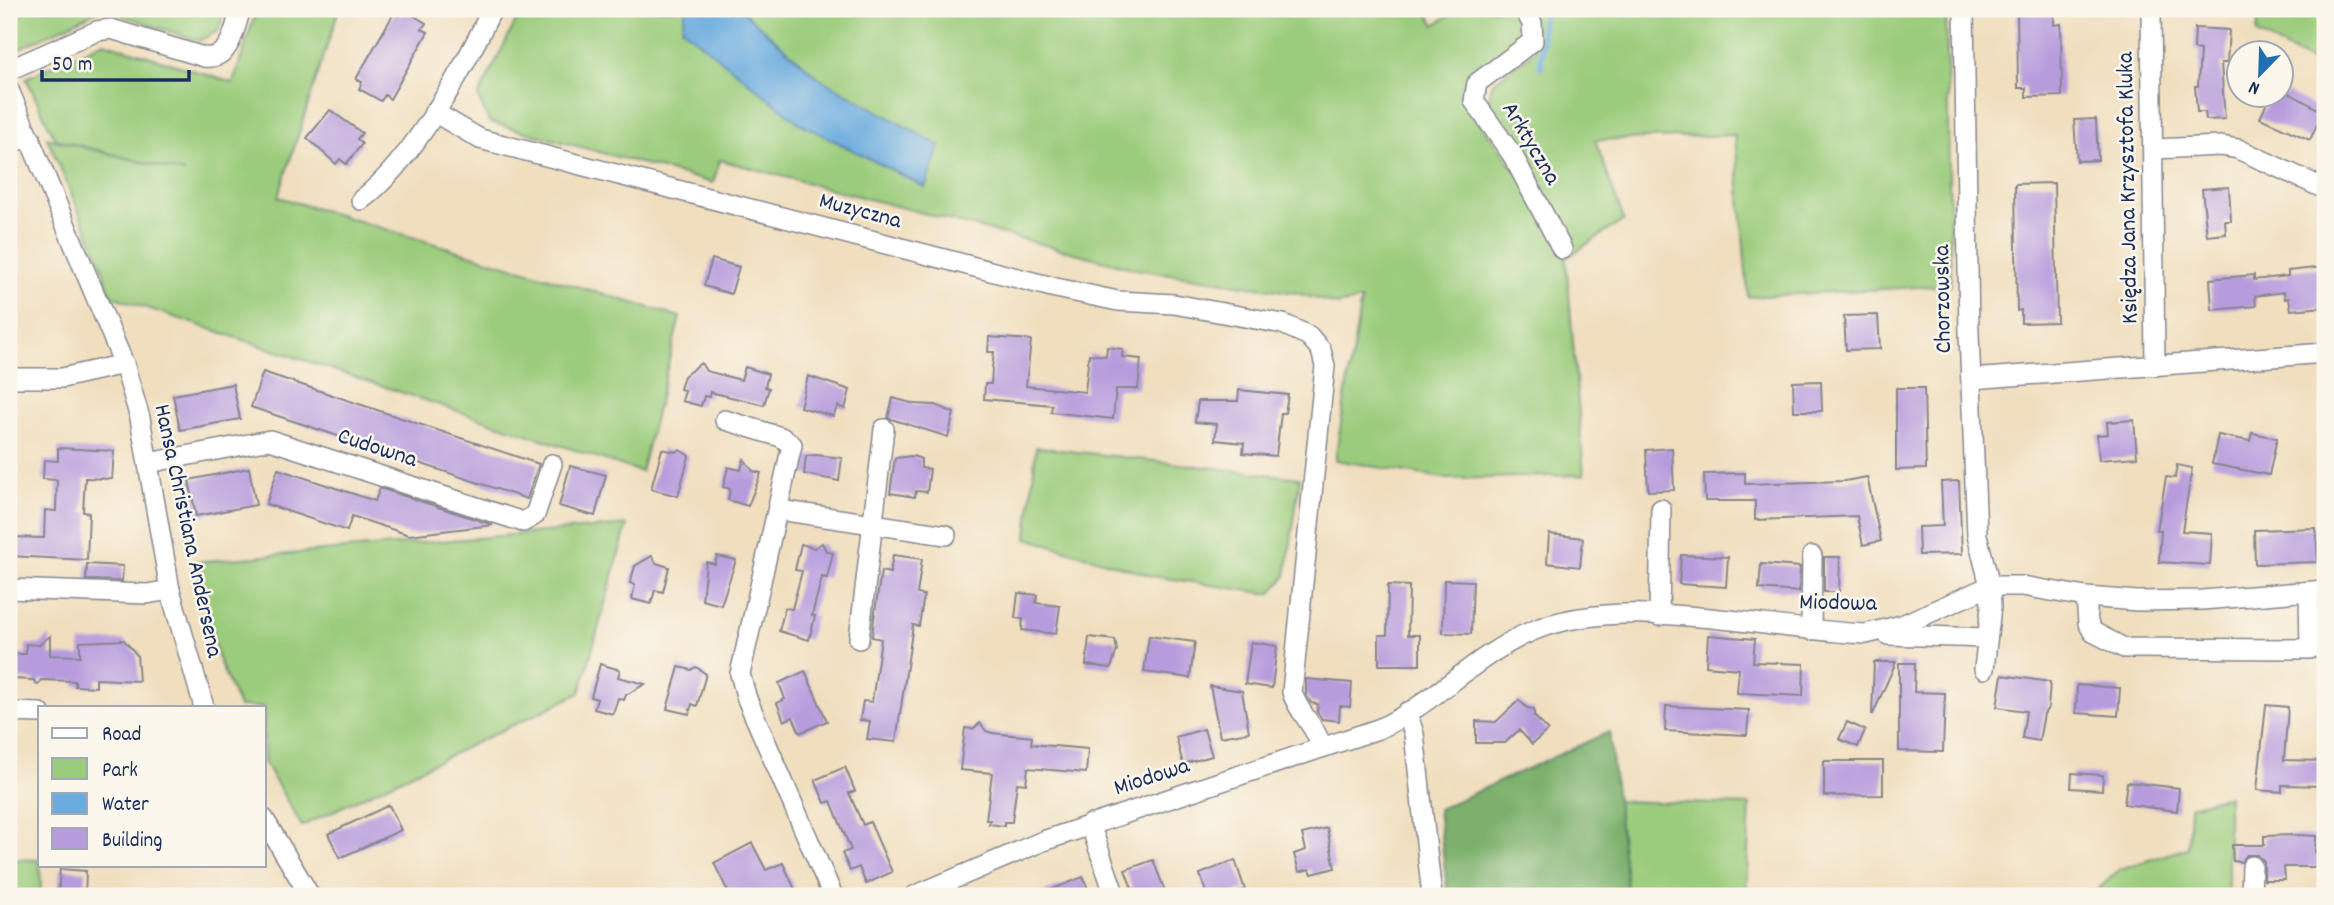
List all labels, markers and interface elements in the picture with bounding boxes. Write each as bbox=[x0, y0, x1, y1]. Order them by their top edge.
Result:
scale bar bbox=[42, 38, 189, 82]
north arrow bbox=[2226, 38, 2296, 108]
text: 50 m bbox=[52, 51, 92, 81]
street label: Księdza Jana Krzysztofa Kluka bbox=[2110, 51, 2148, 324]
text: N bbox=[2245, 72, 2264, 101]
street label: Arktyczna bbox=[1492, 96, 1569, 193]
street label: Muzyczna bbox=[815, 185, 906, 240]
street label: Chorzowska bbox=[1926, 244, 1962, 354]
street label: Hansa Christiana Andersena bbox=[144, 401, 231, 661]
street label: Cudowna bbox=[333, 420, 422, 478]
street label: Miodowa bbox=[1799, 586, 1878, 622]
legend bbox=[38, 706, 266, 866]
text: Road bbox=[102, 721, 141, 751]
street label: Miodowa bbox=[1110, 750, 1195, 806]
text: Park bbox=[102, 757, 138, 787]
text: Water bbox=[102, 791, 149, 821]
text: Building bbox=[102, 827, 162, 857]

